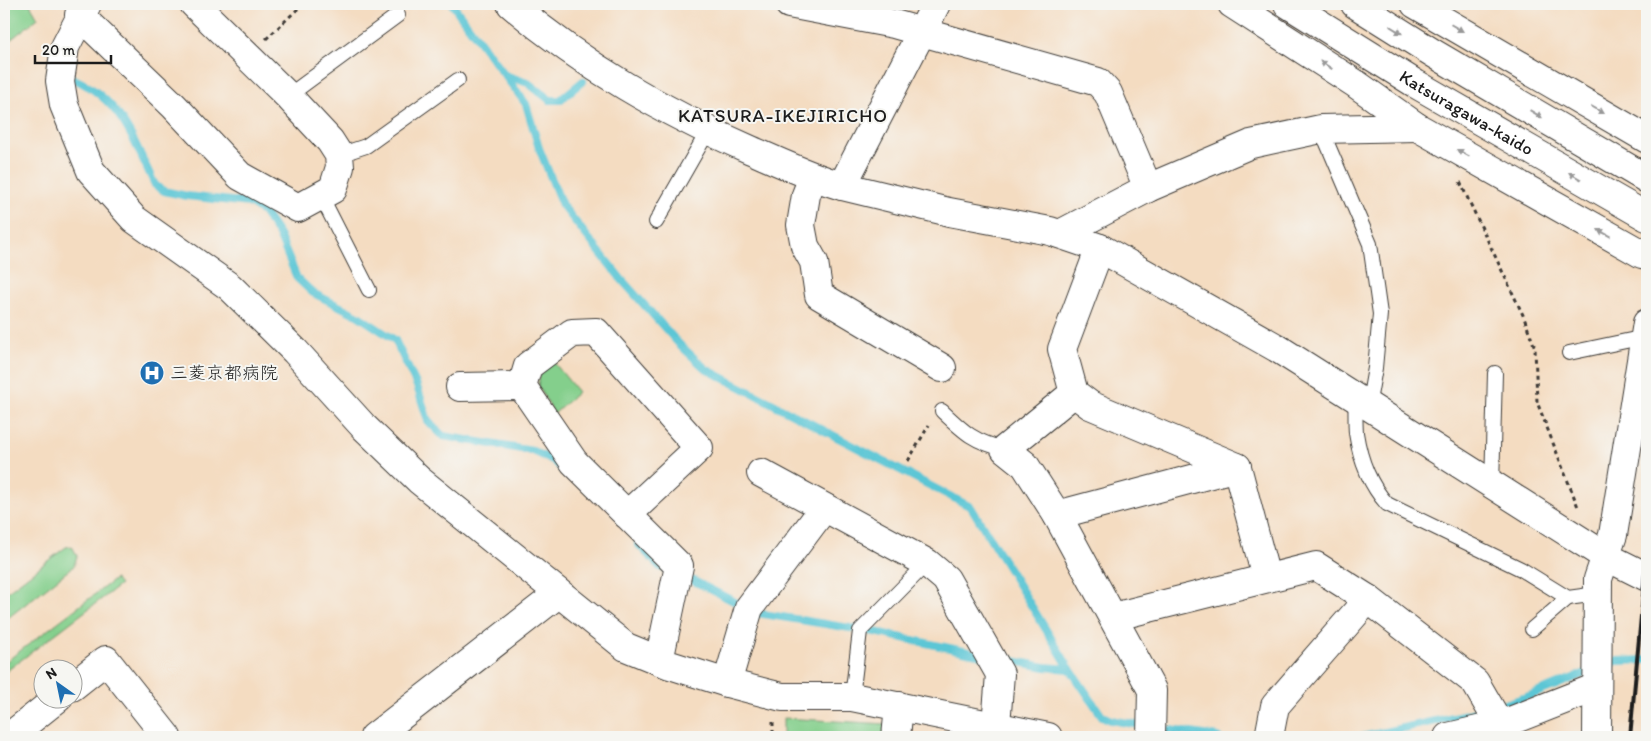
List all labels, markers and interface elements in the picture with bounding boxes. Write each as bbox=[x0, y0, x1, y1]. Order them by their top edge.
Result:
one-way arrow bbox=[1451, 24, 1464, 33]
one-way arrow bbox=[1390, 25, 1403, 34]
scale bar bbox=[35, 32, 111, 64]
text: 20 m bbox=[42, 41, 76, 59]
one-way arrow bbox=[1320, 60, 1333, 69]
street label: Katsuragawa-kaido bbox=[1395, 65, 1537, 160]
district label: KATSURA-IKEJIRICHO bbox=[678, 104, 888, 127]
one-way arrow bbox=[1591, 106, 1604, 115]
one-way arrow bbox=[1529, 109, 1542, 118]
one-way arrow bbox=[1455, 149, 1470, 157]
one-way arrow bbox=[1568, 171, 1581, 180]
one-way arrow bbox=[1598, 228, 1611, 237]
hospital icon: 三菱京都病院 bbox=[139, 360, 165, 386]
place label: 三菱京都病院 bbox=[170, 362, 278, 384]
north arrow bbox=[32, 658, 82, 708]
text: N bbox=[43, 664, 60, 683]

